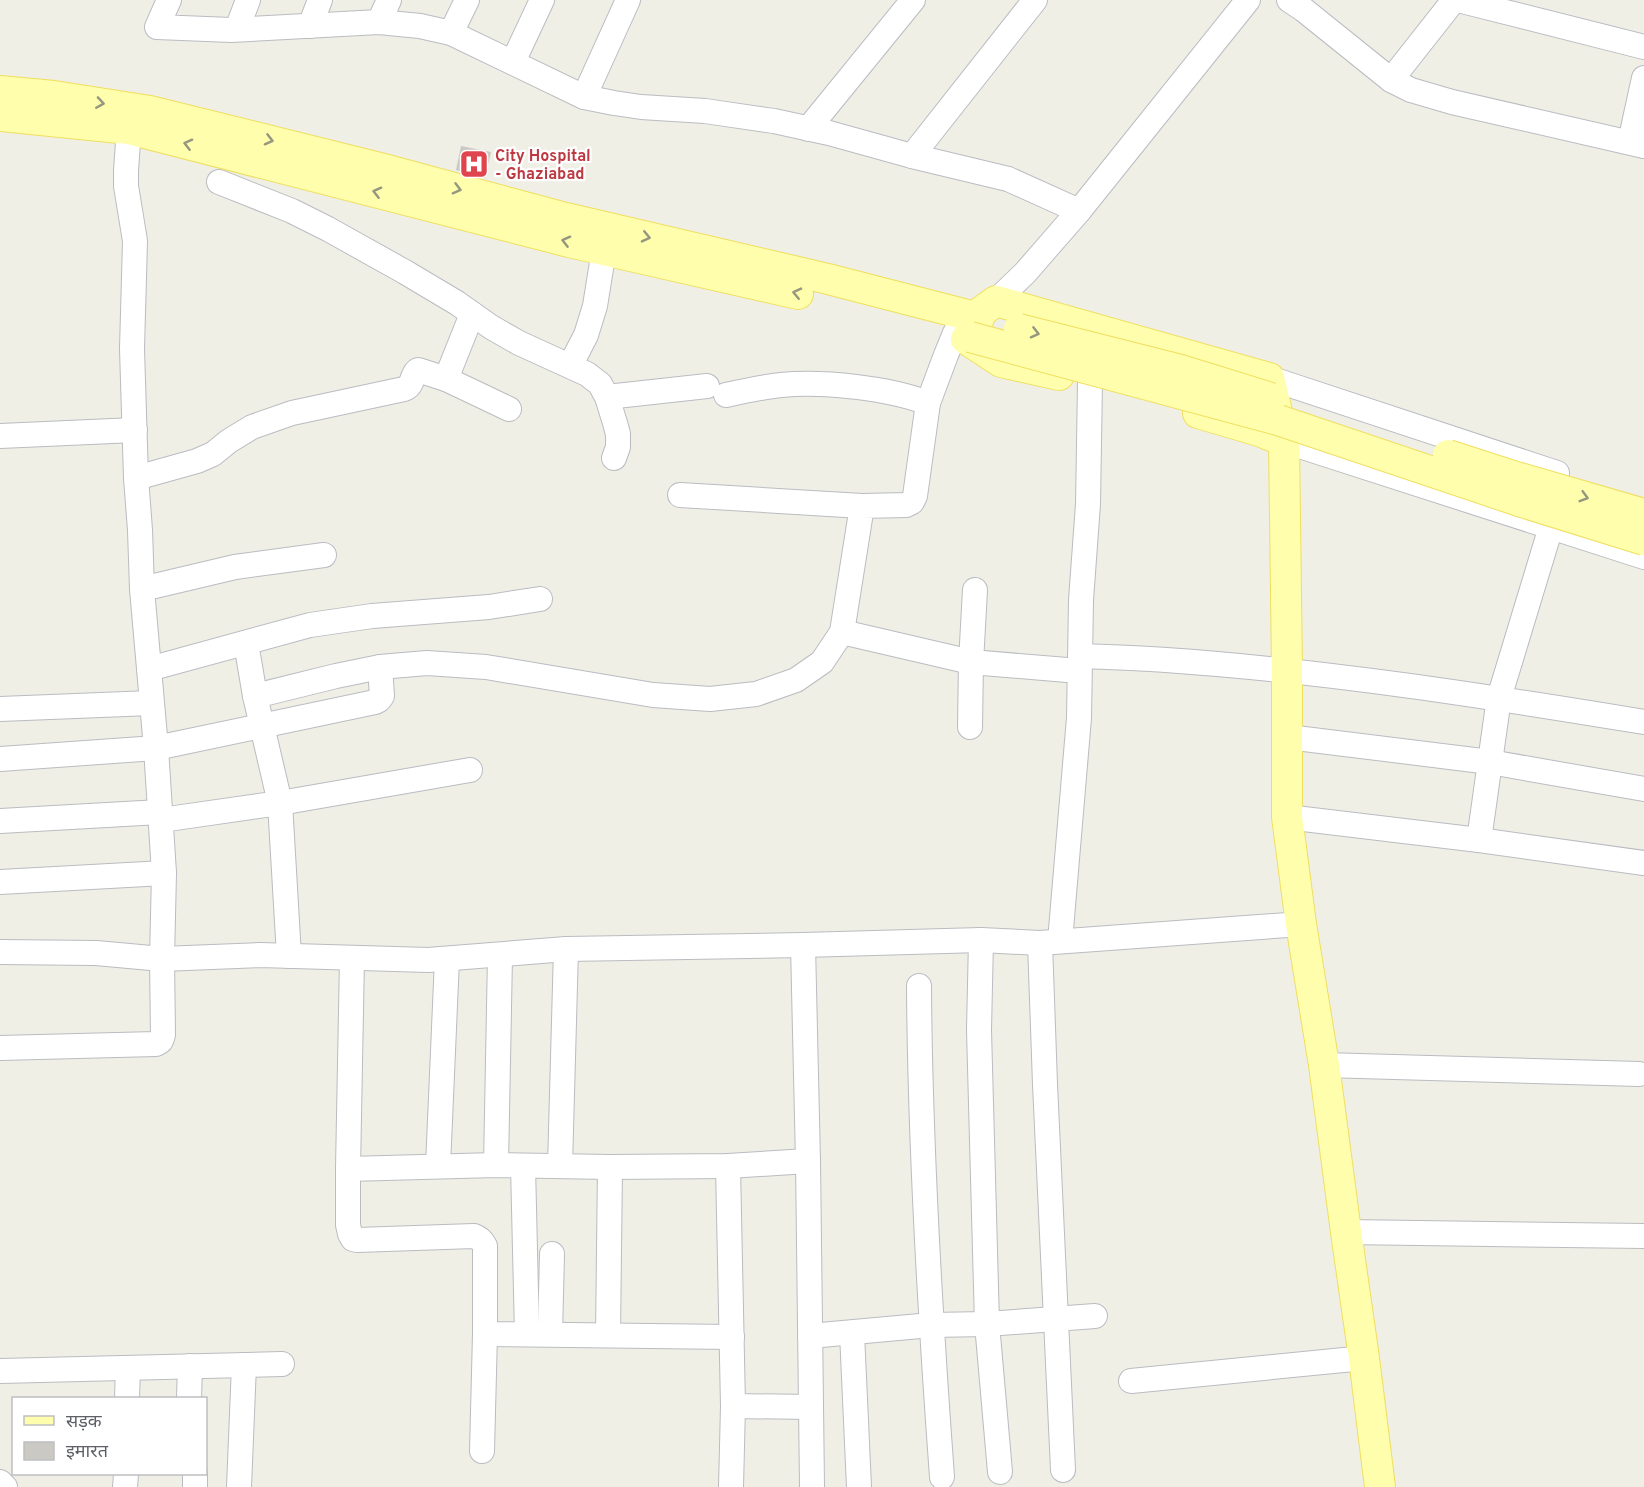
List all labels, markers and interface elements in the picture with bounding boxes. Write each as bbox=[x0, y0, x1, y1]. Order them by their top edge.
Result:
one-way arrow bbox=[95, 96, 104, 108]
one-way arrow bbox=[263, 132, 273, 145]
one-way arrow bbox=[183, 138, 193, 151]
place label: City Hospital - Ghaziabad bbox=[495, 147, 591, 185]
hospital icon: City Hospital - Ghaziabad bbox=[458, 148, 490, 180]
one-way arrow bbox=[452, 181, 462, 194]
one-way arrow bbox=[372, 187, 382, 200]
one-way arrow bbox=[641, 229, 651, 242]
one-way arrow bbox=[561, 235, 571, 248]
one-way arrow bbox=[792, 287, 802, 300]
one-way arrow bbox=[1030, 325, 1040, 338]
one-way arrow bbox=[1578, 490, 1589, 502]
legend bbox=[12, 1397, 207, 1475]
text: सड़क bbox=[66, 1411, 103, 1434]
text: इमारत bbox=[66, 1441, 109, 1464]

